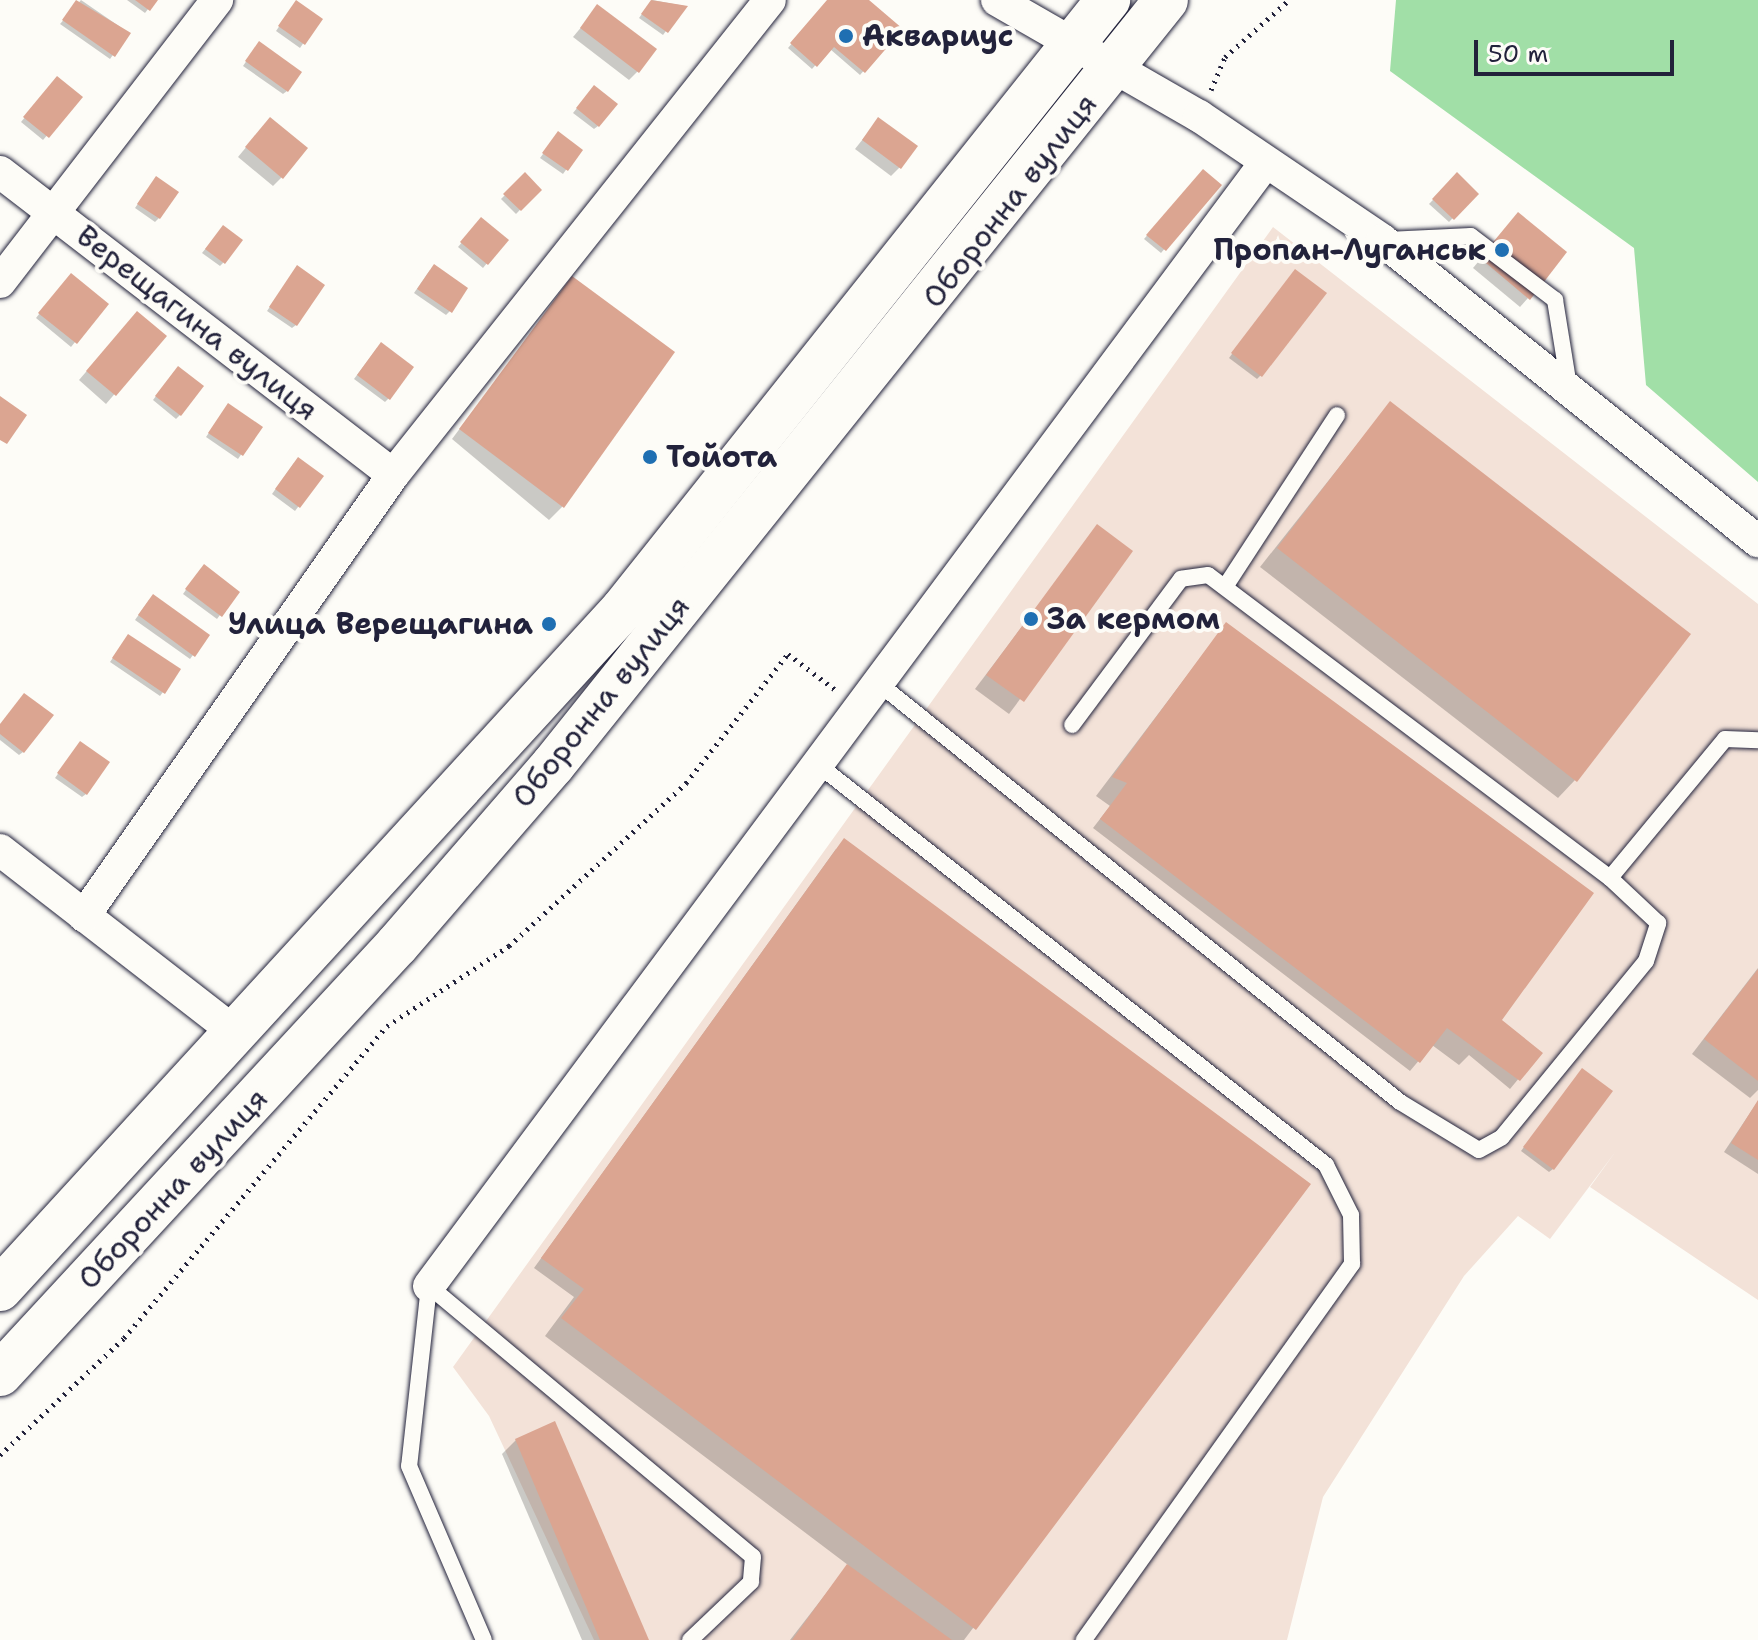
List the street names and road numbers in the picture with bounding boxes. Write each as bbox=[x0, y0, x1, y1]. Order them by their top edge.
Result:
street label: Оборонна вулиця bbox=[915, 87, 1105, 315]
street label: Верещагина вулиця bbox=[69, 218, 325, 428]
street label: Оборонна вулиця bbox=[505, 589, 697, 815]
street label: Оборонна вулиця bbox=[71, 1081, 275, 1297]

